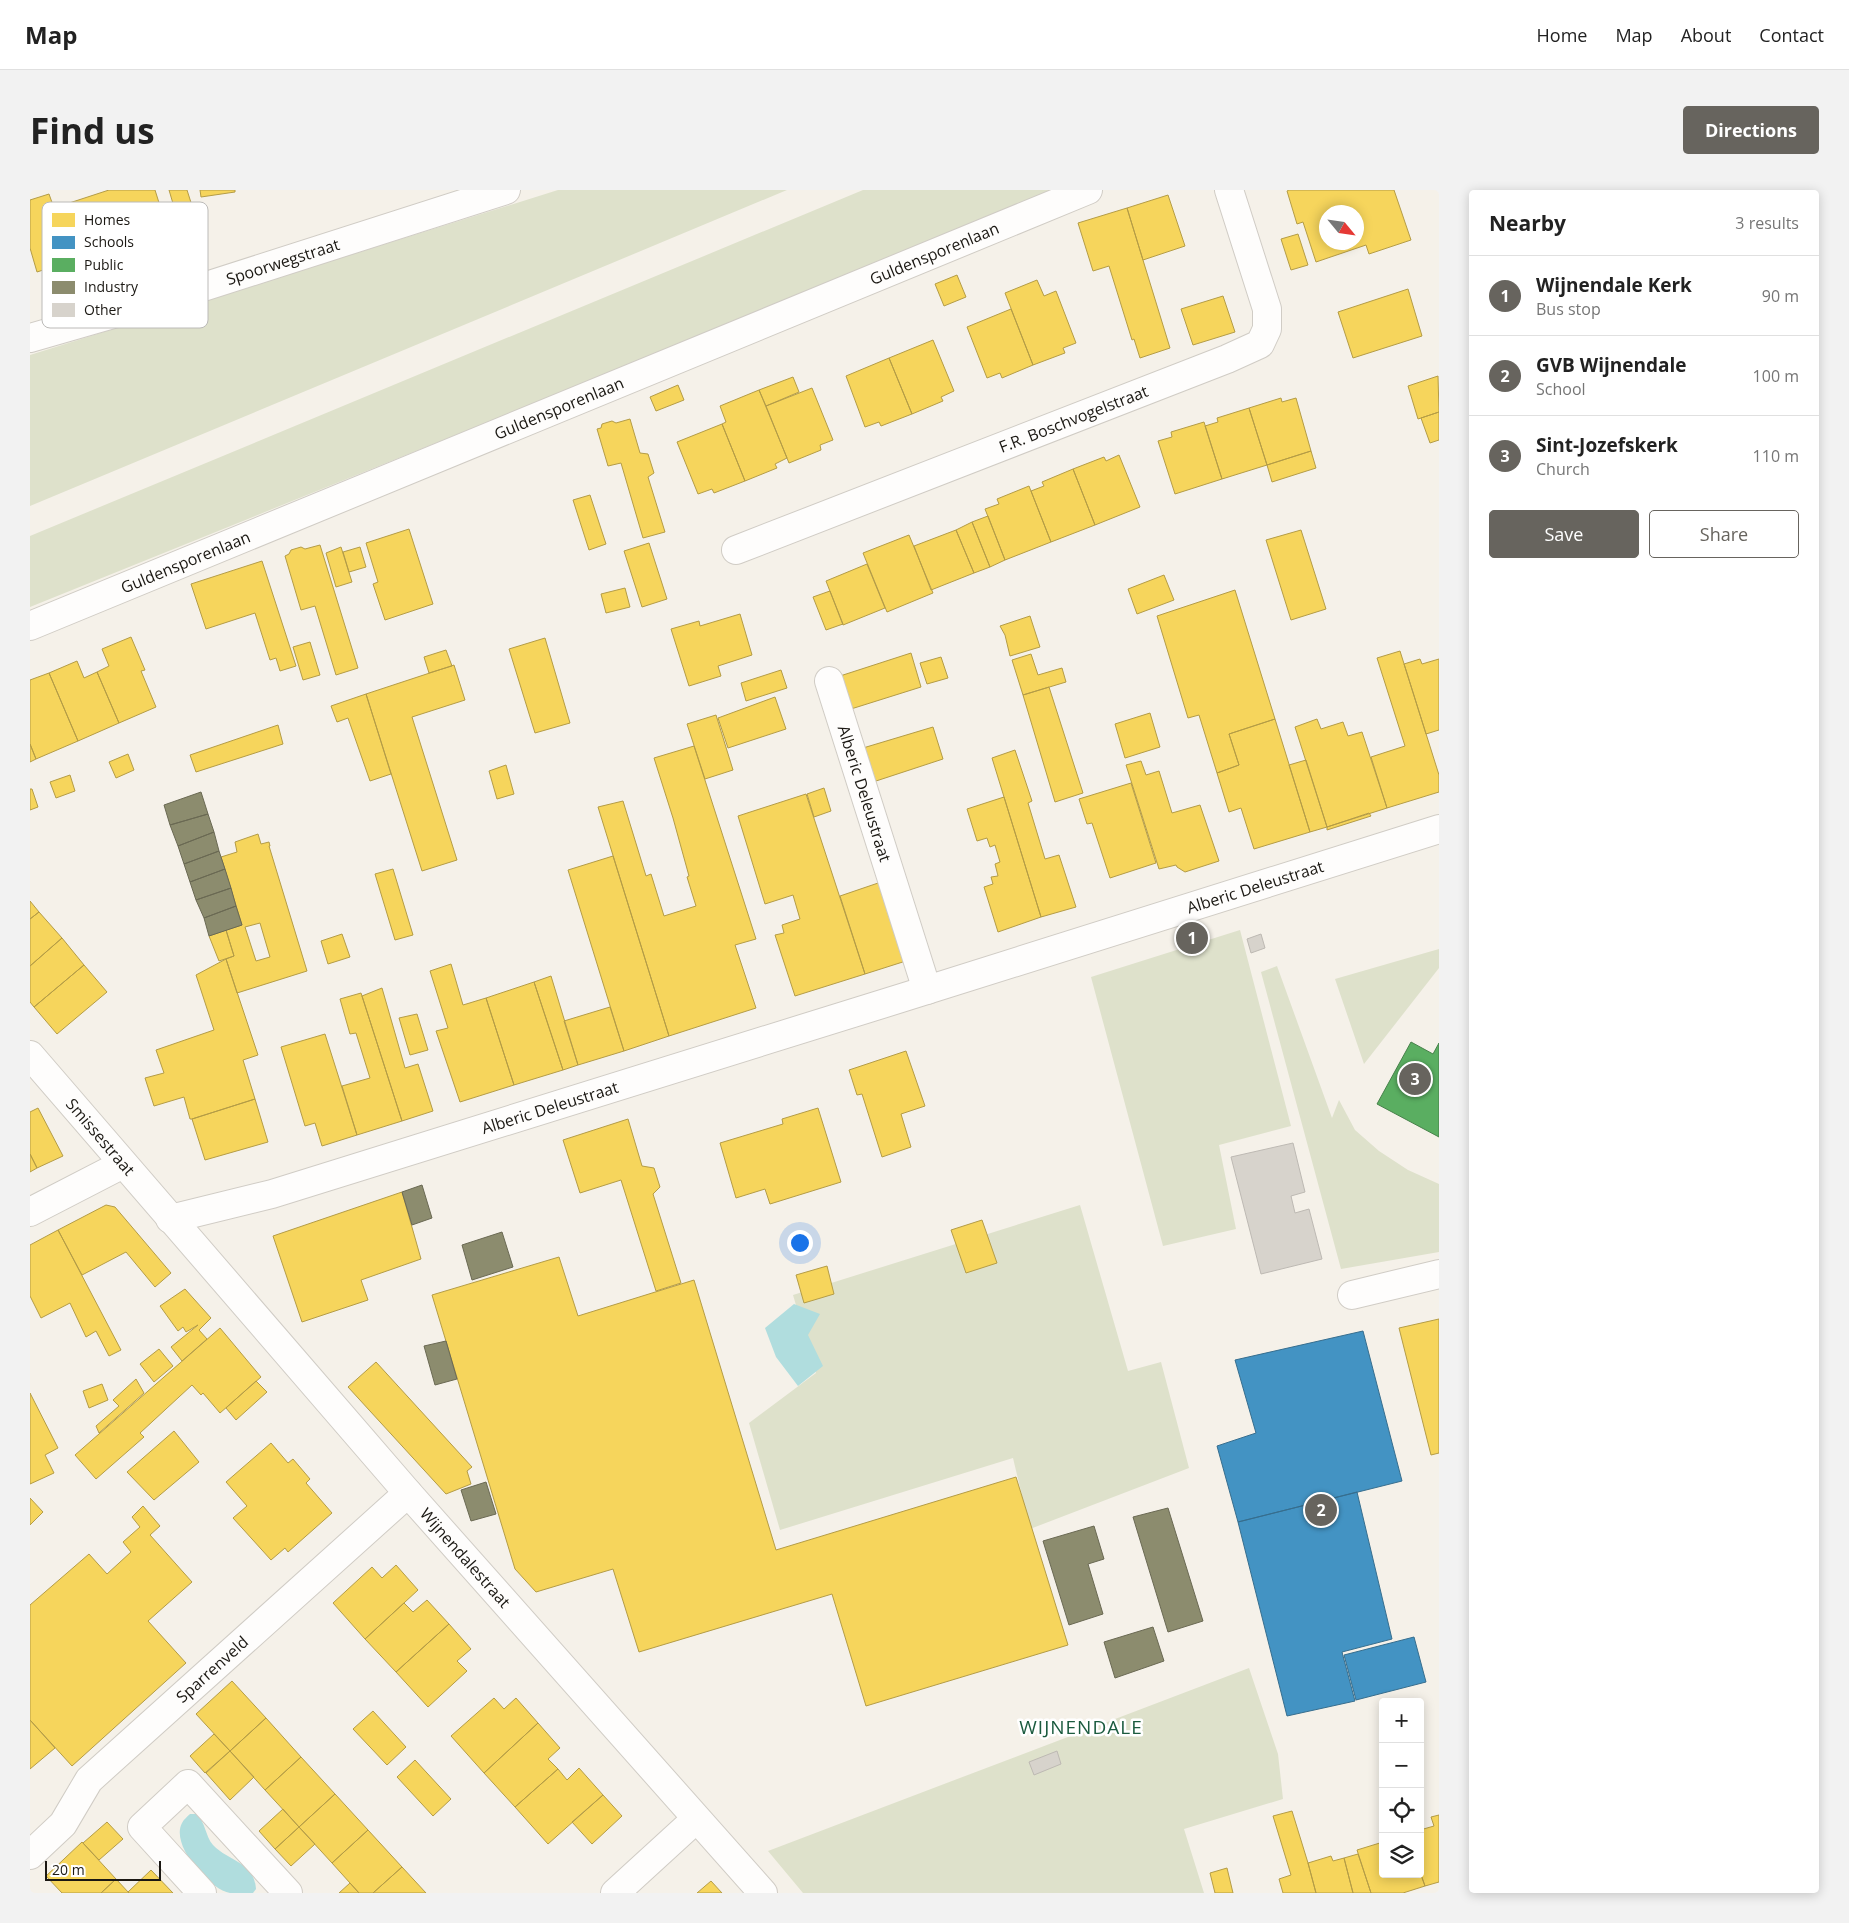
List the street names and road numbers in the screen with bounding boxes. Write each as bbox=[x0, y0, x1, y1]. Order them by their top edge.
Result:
street label: Guldensporenlaan bbox=[866, 217, 1002, 290]
street label: Spoorwegstraat bbox=[223, 233, 342, 290]
street label: Guldensporenlaan bbox=[491, 372, 627, 445]
street label: F.R. Boschvogelstraat bbox=[996, 380, 1151, 458]
street label: Guldensporenlaan bbox=[117, 526, 253, 598]
street label: Alberic Deleustraat bbox=[833, 722, 897, 865]
street label: Alberic Deleustraat bbox=[1184, 855, 1327, 919]
street label: Alberic Deleustraat bbox=[479, 1076, 621, 1139]
street label: Smissestraat bbox=[61, 1094, 140, 1180]
street label: Wijnendalestraat bbox=[415, 1503, 516, 1613]
street label: Sparrenveld bbox=[171, 1631, 253, 1708]

